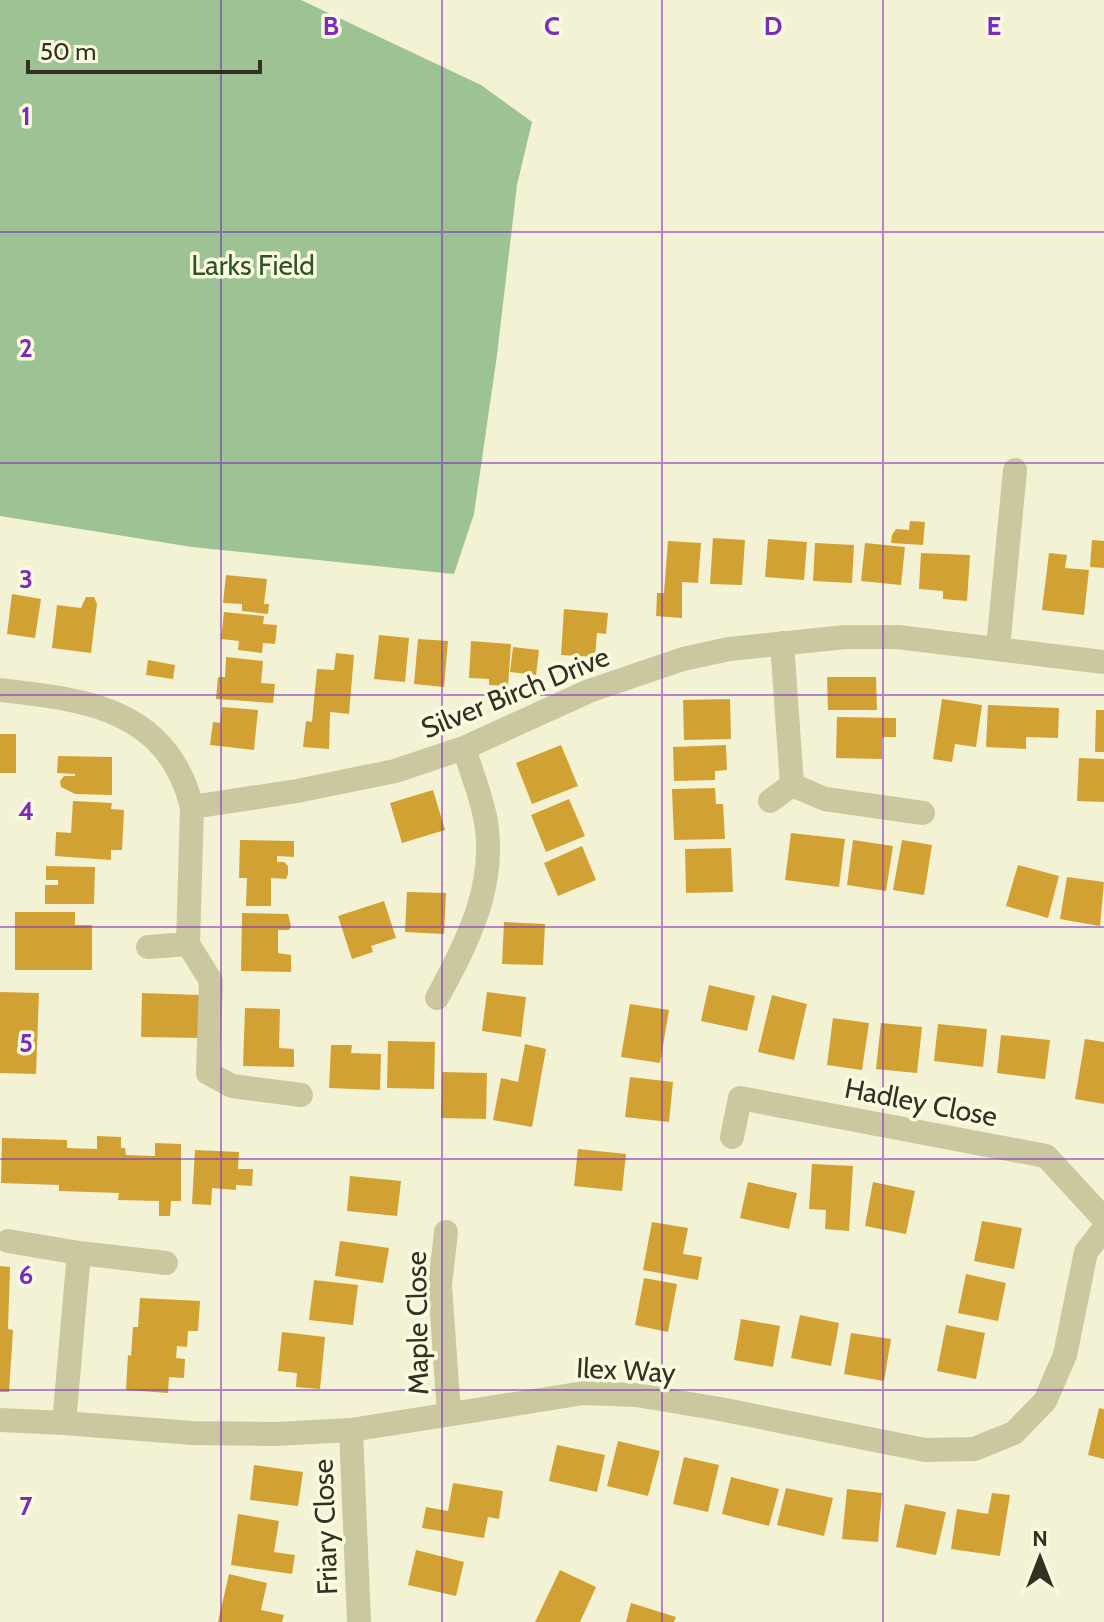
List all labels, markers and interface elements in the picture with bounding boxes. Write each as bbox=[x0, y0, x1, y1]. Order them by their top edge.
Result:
text: B bbox=[323, 10, 339, 42]
text: C bbox=[544, 10, 560, 42]
text: D bbox=[764, 10, 782, 42]
text: E bbox=[987, 10, 1001, 42]
scale bar bbox=[28, 24, 260, 74]
text: 50 m bbox=[40, 37, 96, 66]
text: 1 bbox=[21, 100, 31, 132]
park label: Larks Field bbox=[191, 248, 315, 282]
text: 2 bbox=[19, 332, 33, 364]
text: 3 bbox=[19, 563, 33, 595]
street label: Silver Birch Drive bbox=[416, 639, 614, 745]
text: 4 bbox=[18, 795, 34, 827]
text: 5 bbox=[19, 1027, 33, 1059]
street label: Hadley Close bbox=[842, 1071, 1000, 1133]
street label: Maple Close bbox=[399, 1251, 435, 1395]
text: 6 bbox=[19, 1259, 33, 1291]
street label: Ilex Way bbox=[575, 1350, 677, 1390]
street label: Friary Close bbox=[306, 1458, 344, 1596]
text: 7 bbox=[19, 1490, 33, 1522]
north arrow bbox=[1000, 1518, 1080, 1598]
text: N bbox=[1032, 1525, 1048, 1552]

